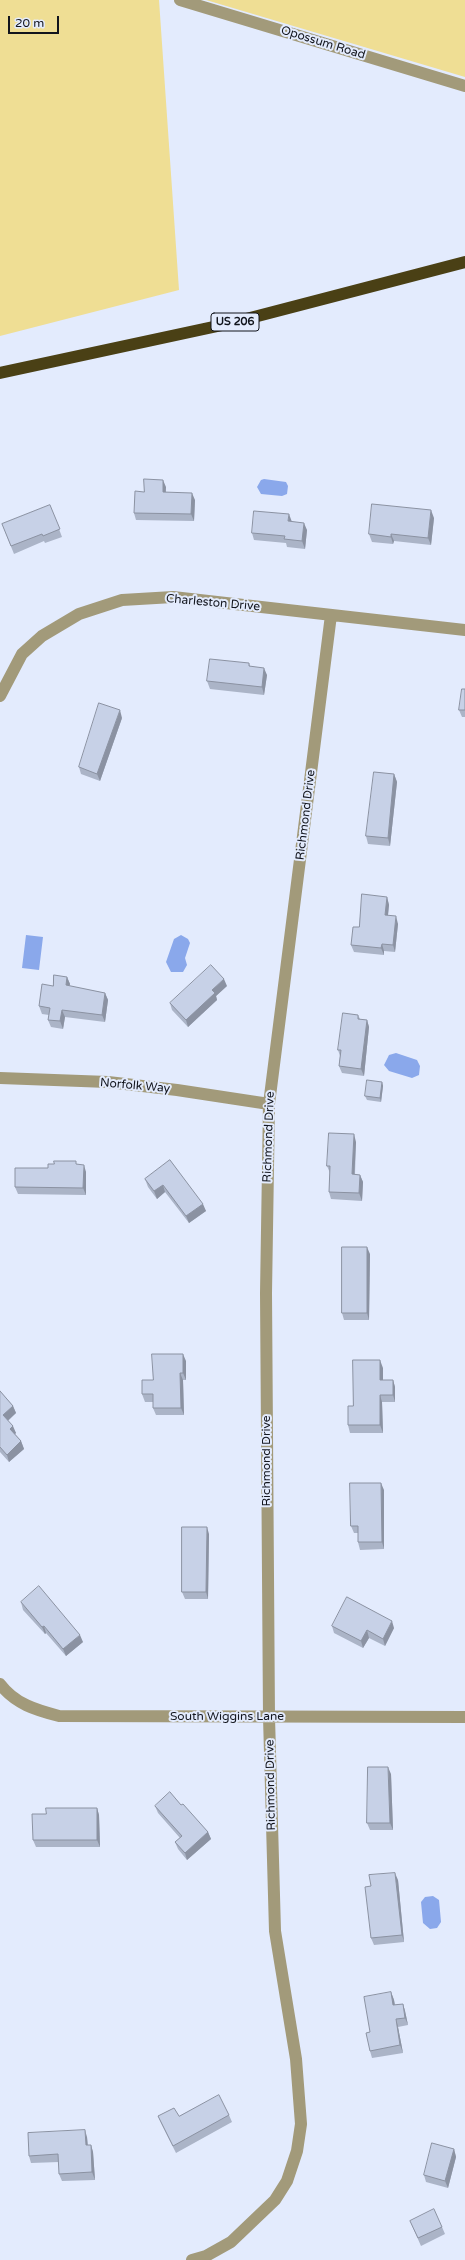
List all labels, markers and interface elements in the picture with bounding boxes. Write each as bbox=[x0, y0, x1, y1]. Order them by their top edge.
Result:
scale bar bbox=[10, 8, 61, 34]
text: 20 m bbox=[15, 16, 44, 30]
street label: Opossum Road bbox=[279, 23, 367, 63]
road number: US 206 bbox=[211, 313, 259, 331]
street label: Charleston Drive bbox=[165, 592, 261, 614]
street label: Richmond Drive bbox=[293, 769, 319, 861]
street label: Norfolk Way bbox=[99, 1076, 171, 1096]
street label: Richmond Drive bbox=[260, 1091, 278, 1183]
street label: Richmond Drive bbox=[260, 1415, 274, 1507]
street label: South Wiggins Lane bbox=[170, 1710, 284, 1724]
street label: Richmond Drive bbox=[263, 1739, 279, 1831]

